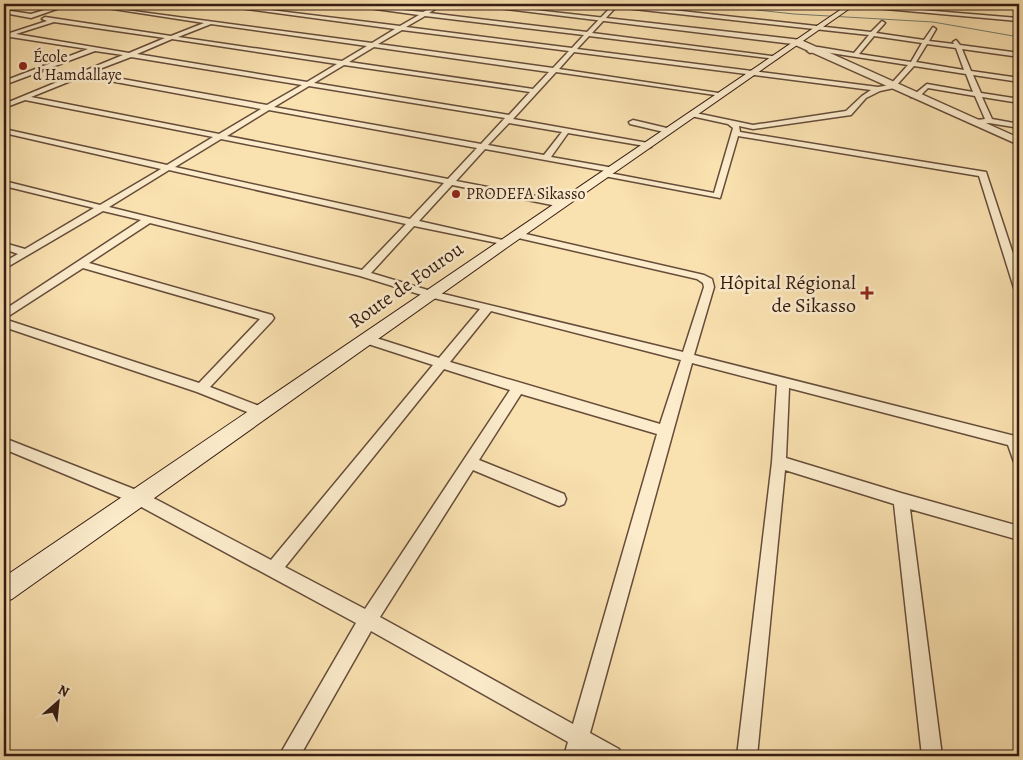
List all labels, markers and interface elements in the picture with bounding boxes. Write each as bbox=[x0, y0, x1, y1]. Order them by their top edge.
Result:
place label: École d'Hamdallaye bbox=[33, 46, 122, 86]
marker: École d'Hamdallaye bbox=[17, 60, 29, 72]
place label: PRODEFA Sikasso bbox=[466, 183, 585, 205]
marker: PRODEFA Sikasso bbox=[450, 188, 462, 200]
street label: Route de Fourou bbox=[343, 235, 469, 334]
place label: Hôpital Régional de Sikasso bbox=[719, 269, 856, 319]
marker: Hôpital Régional de Sikasso bbox=[860, 286, 874, 300]
north arrow bbox=[32, 678, 82, 728]
text: N bbox=[55, 680, 73, 702]

